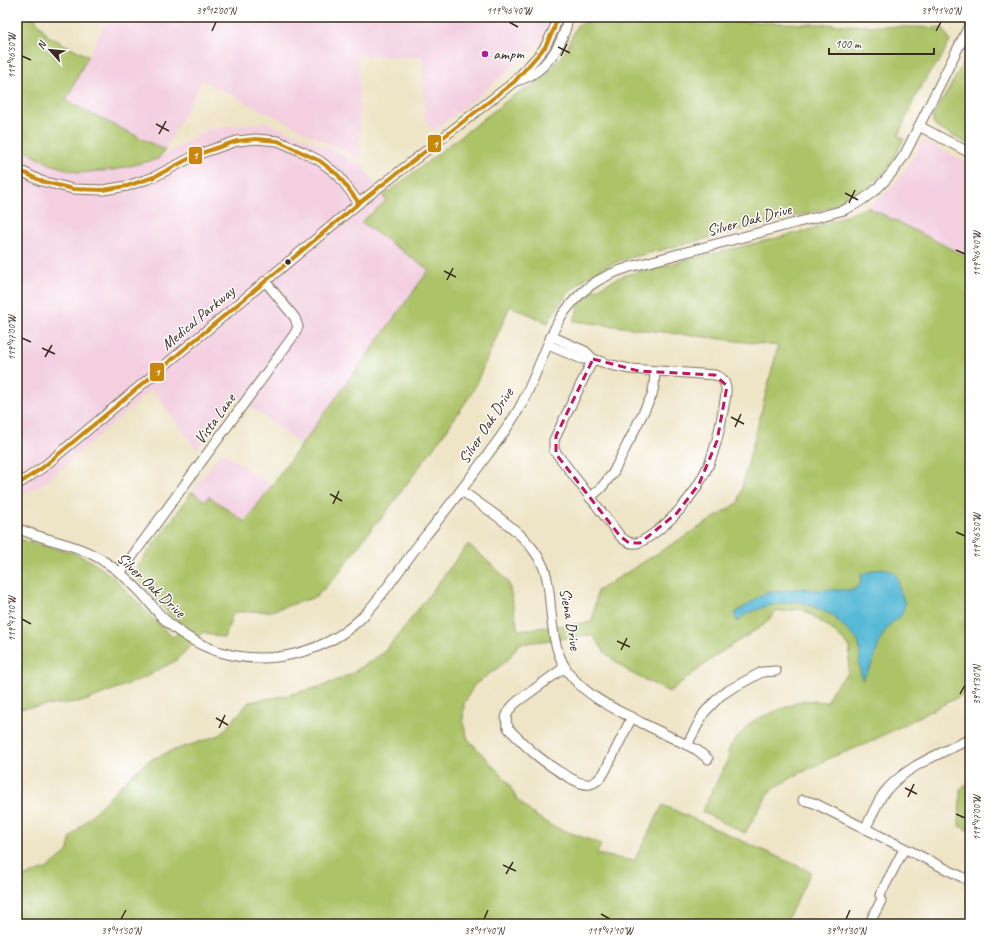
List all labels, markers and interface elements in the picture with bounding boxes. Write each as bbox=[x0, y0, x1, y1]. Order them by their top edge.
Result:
text: 39°12'00"N bbox=[196, 4, 238, 17]
text: 119°46'40"W bbox=[486, 4, 533, 17]
text: 39°11'40"N bbox=[921, 4, 963, 17]
north arrow bbox=[30, 30, 70, 70]
scale bar bbox=[829, 30, 934, 56]
text: 119°46'50"W bbox=[5, 32, 18, 79]
text: 100 m bbox=[835, 36, 862, 52]
text: N bbox=[33, 37, 50, 52]
place label: ampm bbox=[493, 44, 525, 64]
marker: ampm bbox=[480, 49, 490, 59]
line badge: 1 bbox=[427, 134, 442, 153]
text: 1 bbox=[433, 137, 439, 151]
line badge: 1 bbox=[188, 146, 203, 165]
text: 1 bbox=[193, 148, 199, 162]
street label: Silver Oak Drive bbox=[705, 199, 795, 241]
text: 119°46'40"W bbox=[970, 230, 983, 277]
unlabelled marker bbox=[283, 257, 293, 267]
street label: Medical Parkway bbox=[157, 280, 240, 355]
text: 119°47'00"W bbox=[5, 314, 18, 361]
line badge: 1 bbox=[149, 362, 165, 382]
text: 1 bbox=[155, 365, 161, 379]
street label: Silver Oak Drive bbox=[454, 383, 519, 468]
street label: Vista Lane bbox=[190, 388, 241, 448]
text: 119°46'50"W bbox=[970, 512, 983, 559]
street label: Silver Oak Drive bbox=[113, 548, 191, 623]
street label: Siena Drive bbox=[555, 587, 586, 653]
text: 119°47'10"W bbox=[5, 595, 18, 642]
text: 39°11'30"N bbox=[970, 663, 983, 705]
text: 119°47'00"W bbox=[970, 794, 983, 841]
text: 39°11'50"N bbox=[101, 924, 143, 937]
text: 39°11'40"N bbox=[464, 924, 506, 937]
text: 119°47'10"W bbox=[587, 924, 634, 937]
text: 39°11'30"N bbox=[826, 924, 868, 937]

